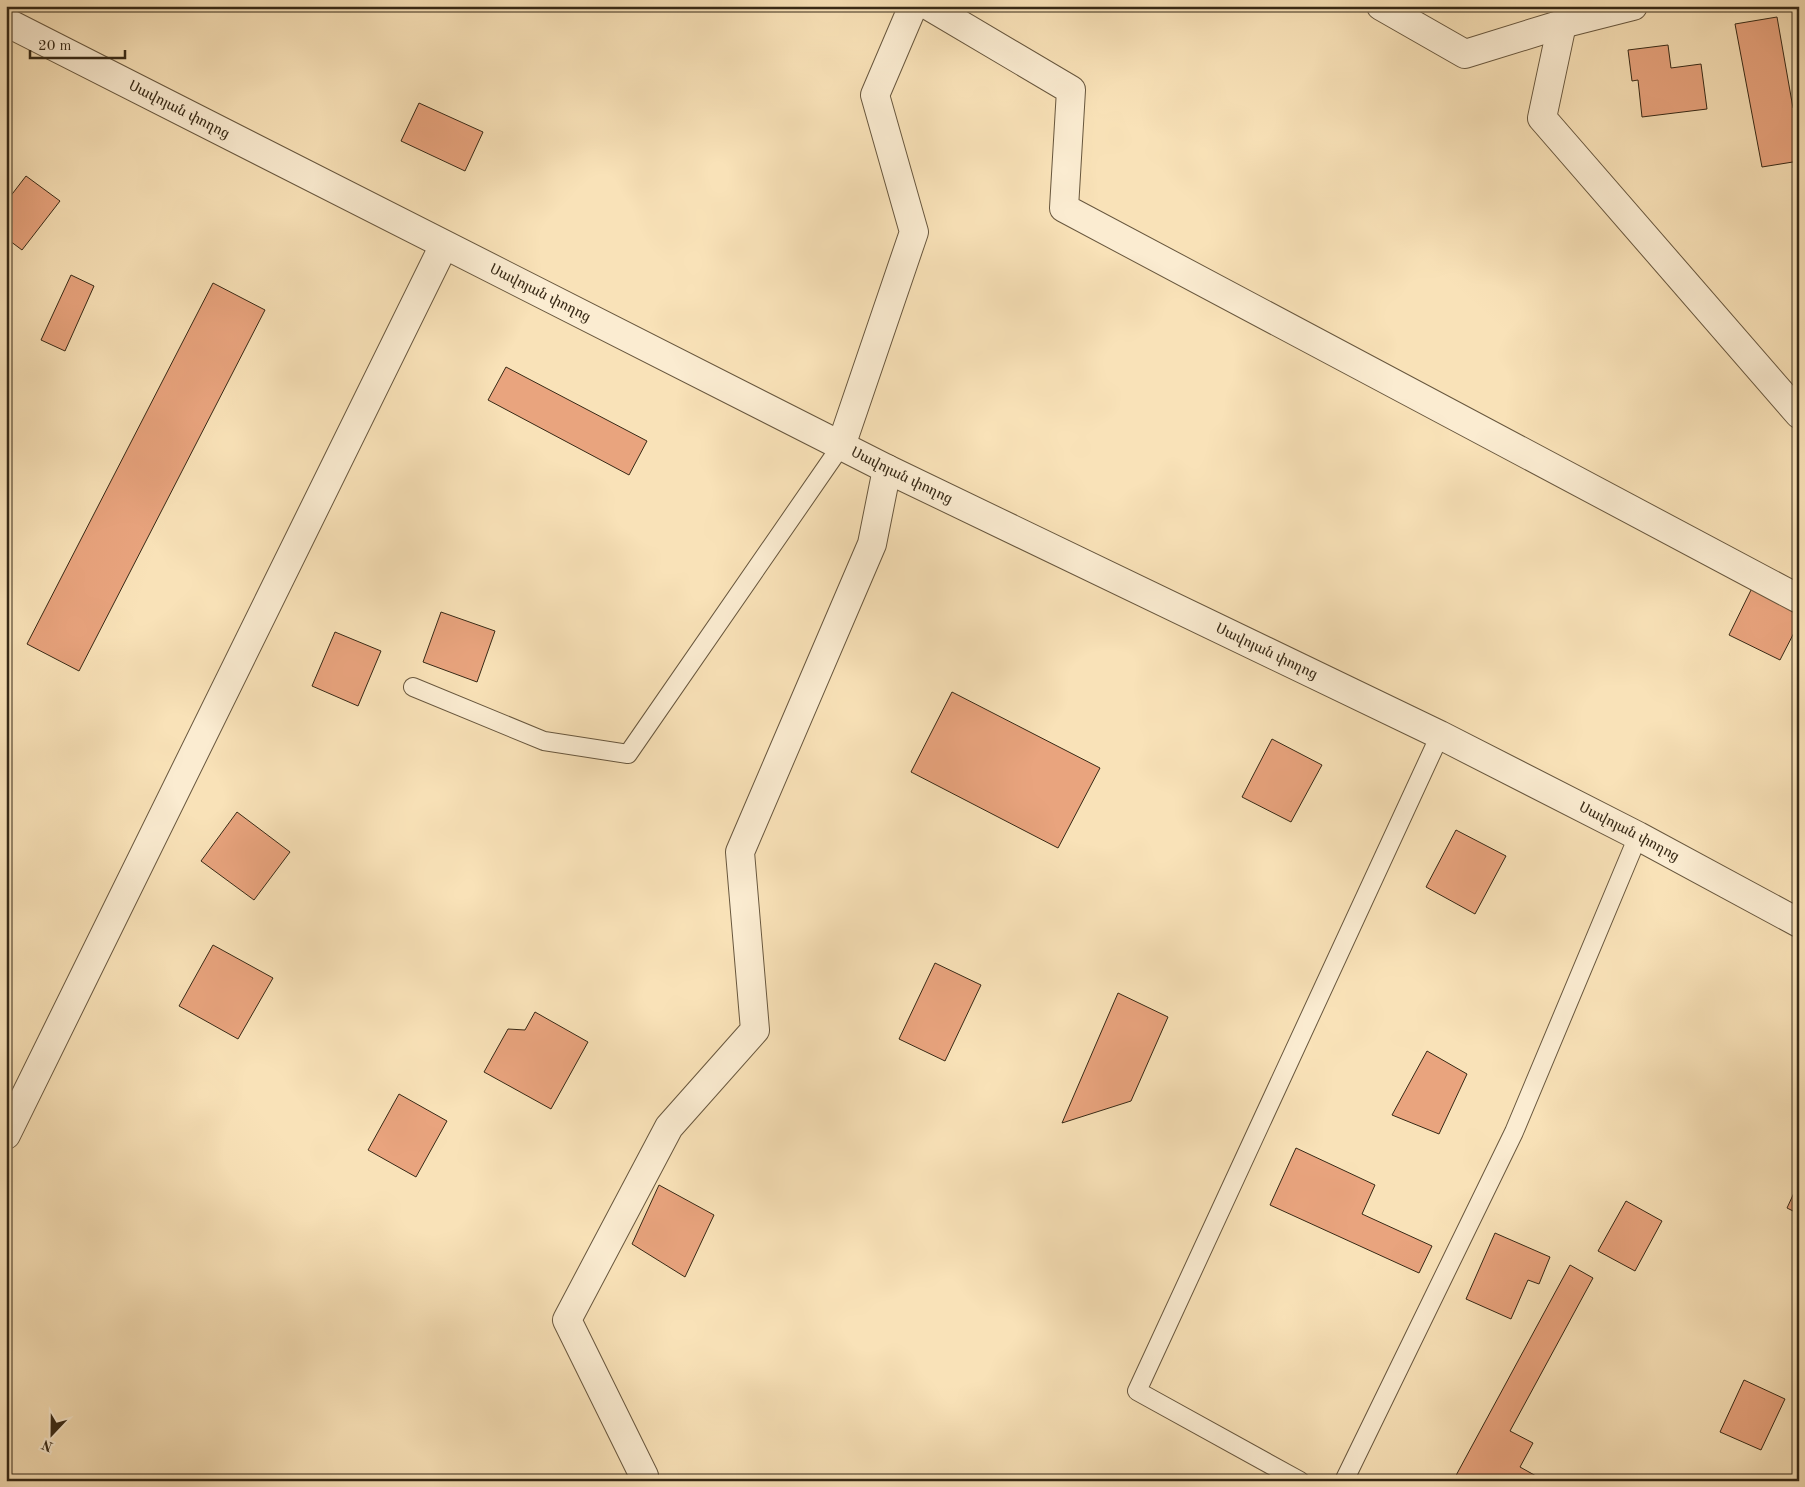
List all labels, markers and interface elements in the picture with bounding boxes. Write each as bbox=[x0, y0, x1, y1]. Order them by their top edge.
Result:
scale bar bbox=[30, 28, 125, 60]
text: 20 m bbox=[38, 39, 72, 54]
street label: Սավոյան փողոց bbox=[126, 78, 232, 142]
street label: Սավոյան փողոց bbox=[487, 262, 593, 325]
street label: Սավոյան փողոց bbox=[849, 445, 955, 507]
street label: Սավոյան փողոց bbox=[1213, 621, 1320, 683]
street label: Սավոյան փողոց bbox=[1577, 800, 1682, 865]
north arrow bbox=[28, 1410, 78, 1460]
text: N bbox=[40, 1437, 55, 1454]

